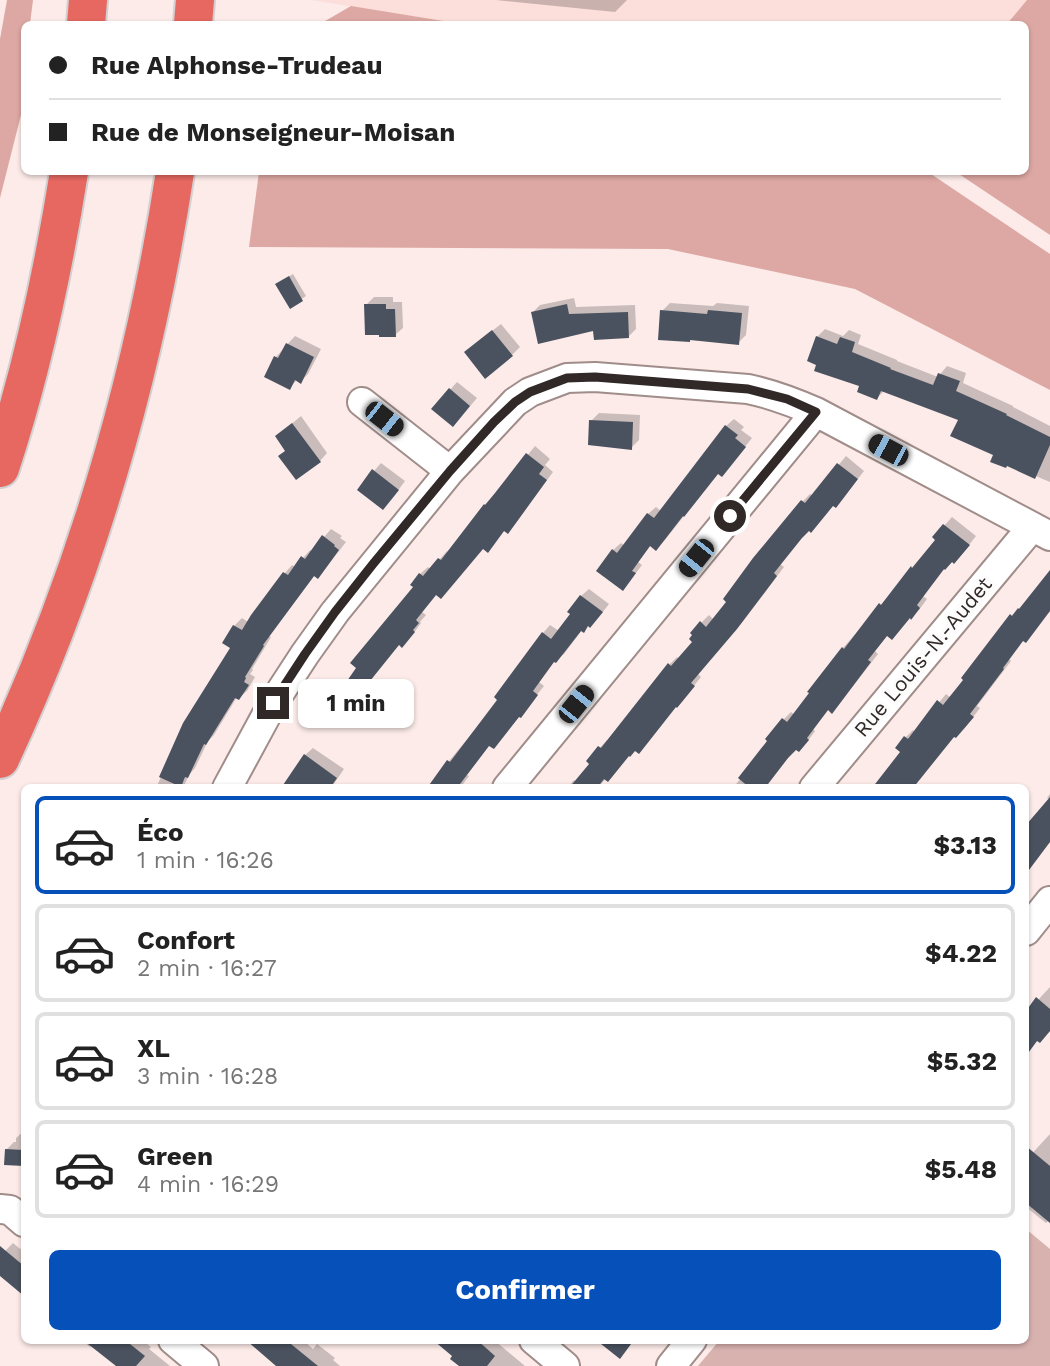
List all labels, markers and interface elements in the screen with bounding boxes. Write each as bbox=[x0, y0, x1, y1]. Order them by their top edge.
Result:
text: Rue Alphonse-Trudeau bbox=[91, 50, 382, 80]
text: Rue de Monseigneur-Moisan bbox=[91, 117, 455, 147]
car bbox=[361, 398, 408, 440]
car bbox=[865, 431, 912, 469]
route start bbox=[714, 500, 746, 532]
car bbox=[675, 535, 718, 581]
street label: Rue Louis-N.-Audet bbox=[848, 572, 997, 742]
callout: 1 min bbox=[298, 678, 413, 728]
car bbox=[555, 681, 598, 727]
route end bbox=[257, 687, 289, 719]
text: 1 min bbox=[326, 690, 386, 717]
icon: car bbox=[53, 814, 116, 877]
text: Éco bbox=[137, 817, 184, 847]
text: $3.13 bbox=[933, 830, 997, 860]
text: 1 min · 16:26 bbox=[137, 847, 274, 874]
icon: car bbox=[53, 922, 116, 985]
text: Confort bbox=[137, 925, 235, 955]
text: $4.22 bbox=[925, 938, 997, 968]
text: 2 min · 16:27 bbox=[137, 955, 277, 982]
icon: car bbox=[53, 1030, 116, 1093]
text: XL bbox=[137, 1033, 170, 1063]
text: $5.32 bbox=[927, 1046, 997, 1076]
text: 3 min · 16:28 bbox=[137, 1063, 278, 1090]
icon: car bbox=[53, 1138, 116, 1201]
text: Green bbox=[137, 1141, 213, 1171]
text: $5.48 bbox=[925, 1154, 997, 1184]
text: 4 min · 16:29 bbox=[137, 1171, 279, 1198]
button: Confirmer bbox=[49, 1250, 1001, 1330]

